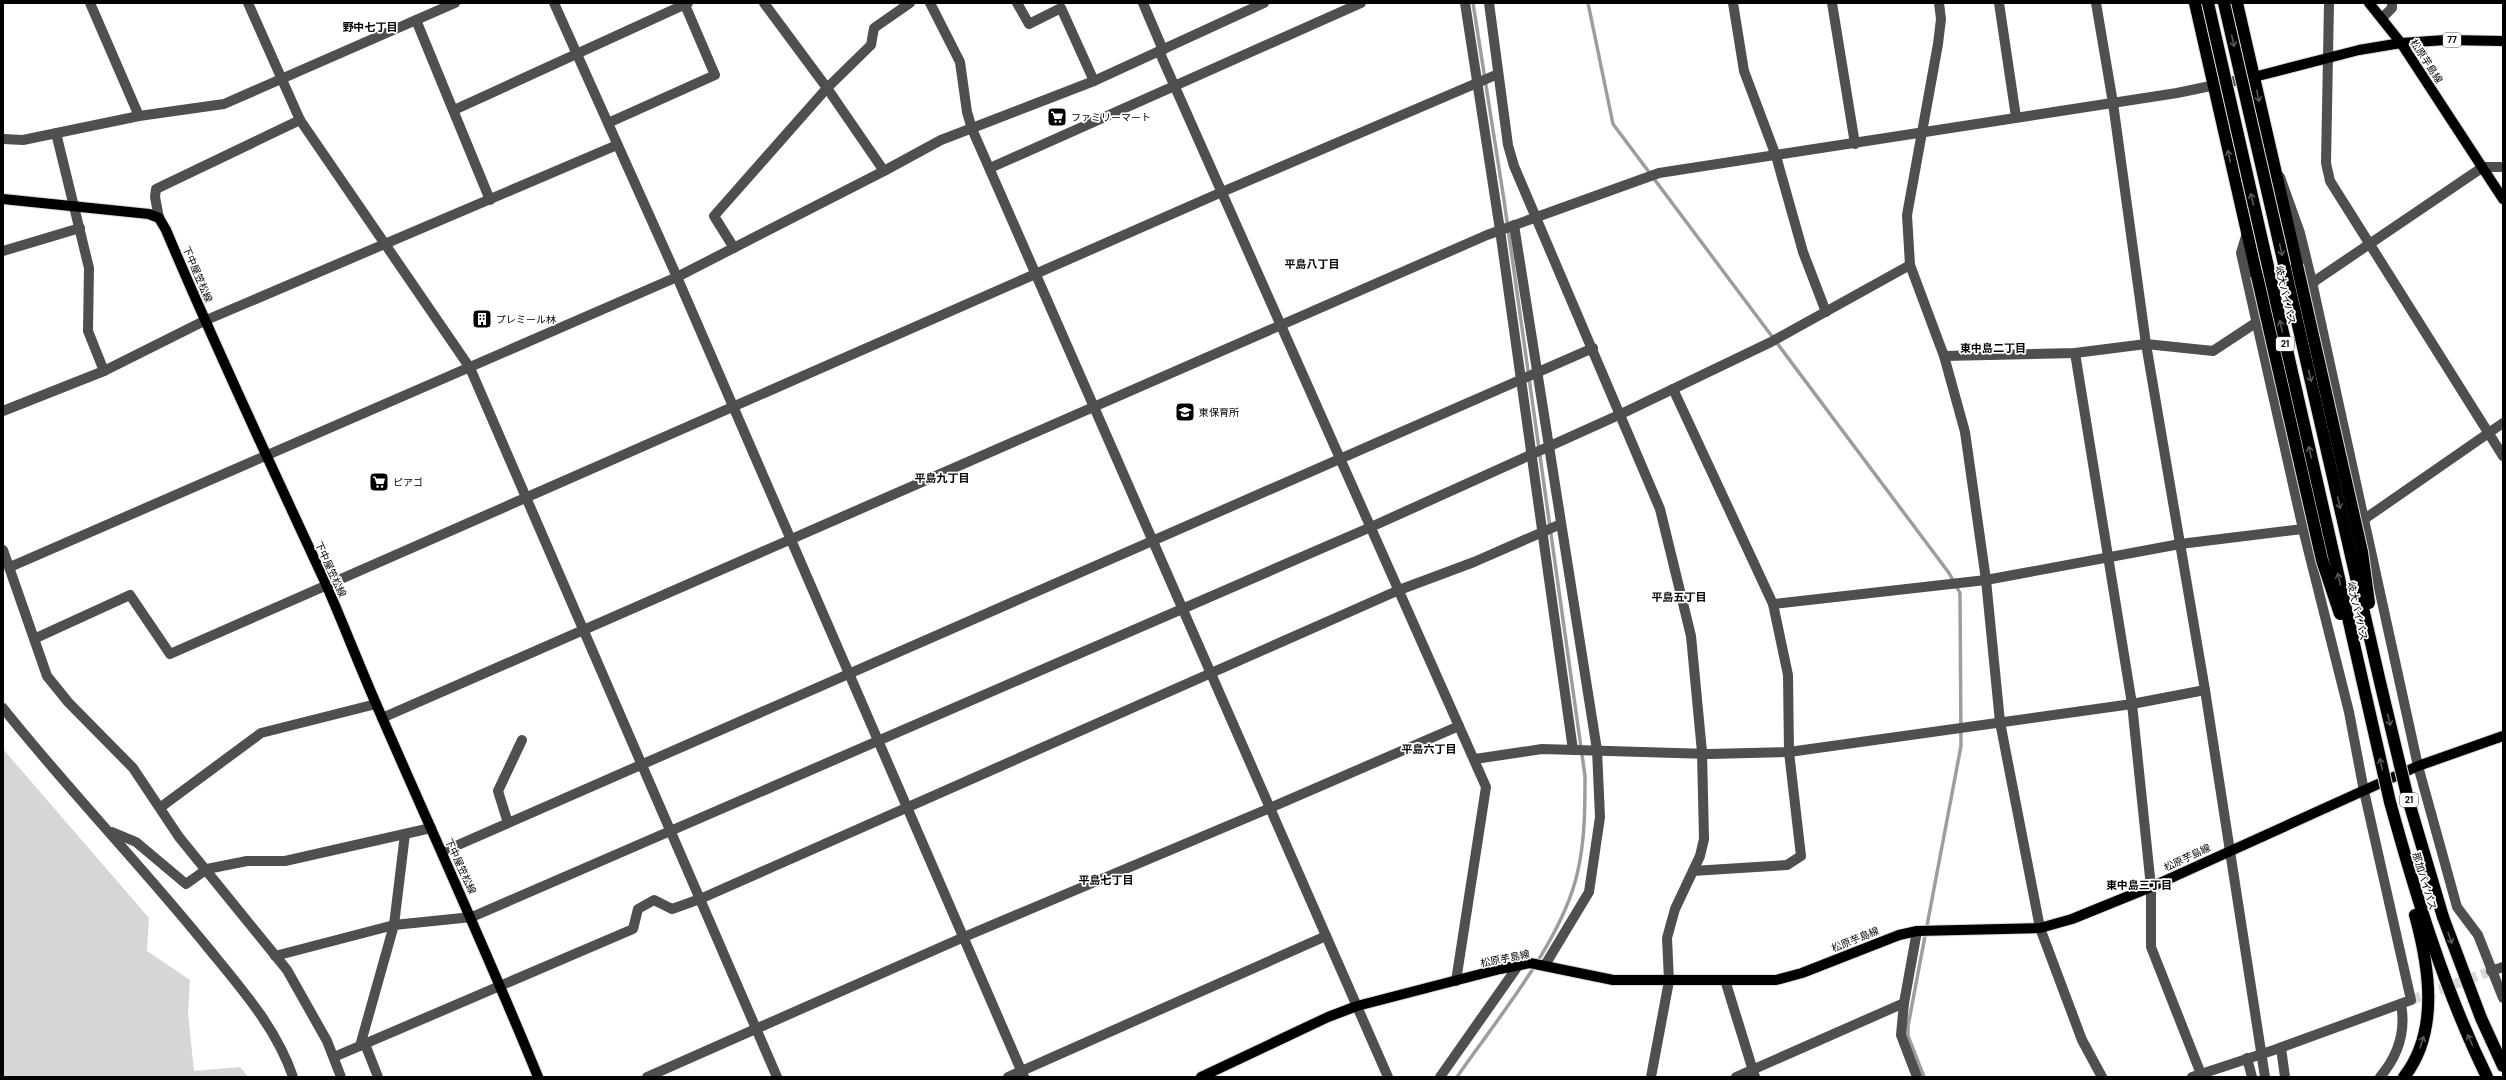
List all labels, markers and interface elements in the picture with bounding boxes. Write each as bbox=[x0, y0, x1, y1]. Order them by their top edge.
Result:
district label: 野中七丁目 bbox=[343, 20, 398, 34]
road number: 77 bbox=[2443, 33, 2461, 47]
one-way arrow bbox=[2229, 34, 2237, 47]
street label: 松原芋島線 bbox=[2408, 37, 2446, 86]
one-way arrow bbox=[2255, 89, 2263, 102]
supermarket icon: ファミリーマート bbox=[1046, 106, 1068, 128]
place label: ファミリーマート bbox=[1071, 111, 1151, 124]
one-way arrow bbox=[2225, 150, 2232, 163]
one-way arrow bbox=[2248, 193, 2256, 206]
one-way arrow bbox=[2277, 243, 2285, 256]
street label: 下中屋笠松線 bbox=[180, 244, 215, 304]
district label: 平島八丁目 bbox=[1285, 257, 1340, 271]
street label: 岐大バイパス bbox=[2272, 265, 2299, 326]
building icon: プレミール林 bbox=[471, 308, 493, 330]
place label: プレミール林 bbox=[496, 313, 556, 326]
one-way arrow bbox=[2277, 320, 2285, 333]
road number: 21 bbox=[2276, 337, 2294, 351]
district label: 東中島二丁目 bbox=[1960, 341, 2026, 355]
one-way arrow bbox=[2306, 369, 2314, 382]
school or university icon: 東保育所 bbox=[1174, 401, 1196, 423]
place label: 東保育所 bbox=[1199, 406, 1239, 419]
one-way arrow bbox=[2306, 446, 2313, 459]
supermarket icon: ピアゴ bbox=[368, 471, 390, 493]
district label: 平島九丁目 bbox=[915, 471, 970, 485]
place label: ピアゴ bbox=[393, 476, 423, 489]
one-way arrow bbox=[2335, 496, 2343, 509]
street label: 下中屋笠松線 bbox=[312, 539, 349, 599]
one-way arrow bbox=[2334, 573, 2342, 586]
street label: 岐大バイパス bbox=[2344, 581, 2371, 642]
district label: 平島五丁目 bbox=[1652, 590, 1707, 604]
one-way arrow bbox=[2386, 713, 2393, 726]
district label: 平島六丁目 bbox=[1402, 742, 1457, 756]
one-way arrow bbox=[2377, 758, 2385, 771]
road number: 21 bbox=[2400, 793, 2418, 807]
street label: 下中屋笠松線 bbox=[442, 836, 479, 896]
street label: 松原芋島線 bbox=[2162, 841, 2213, 874]
street label: 那加バイパス bbox=[2410, 851, 2439, 912]
district label: 平島七丁目 bbox=[1079, 873, 1134, 887]
district label: 東中島三丁目 bbox=[2106, 878, 2172, 892]
street label: 松原芋島線 bbox=[1830, 924, 1881, 955]
one-way arrow bbox=[2447, 931, 2455, 943]
street label: 松原芋島線 bbox=[1479, 947, 1531, 970]
one-way arrow bbox=[2466, 1034, 2473, 1046]
one-way arrow bbox=[2418, 1037, 2426, 1049]

